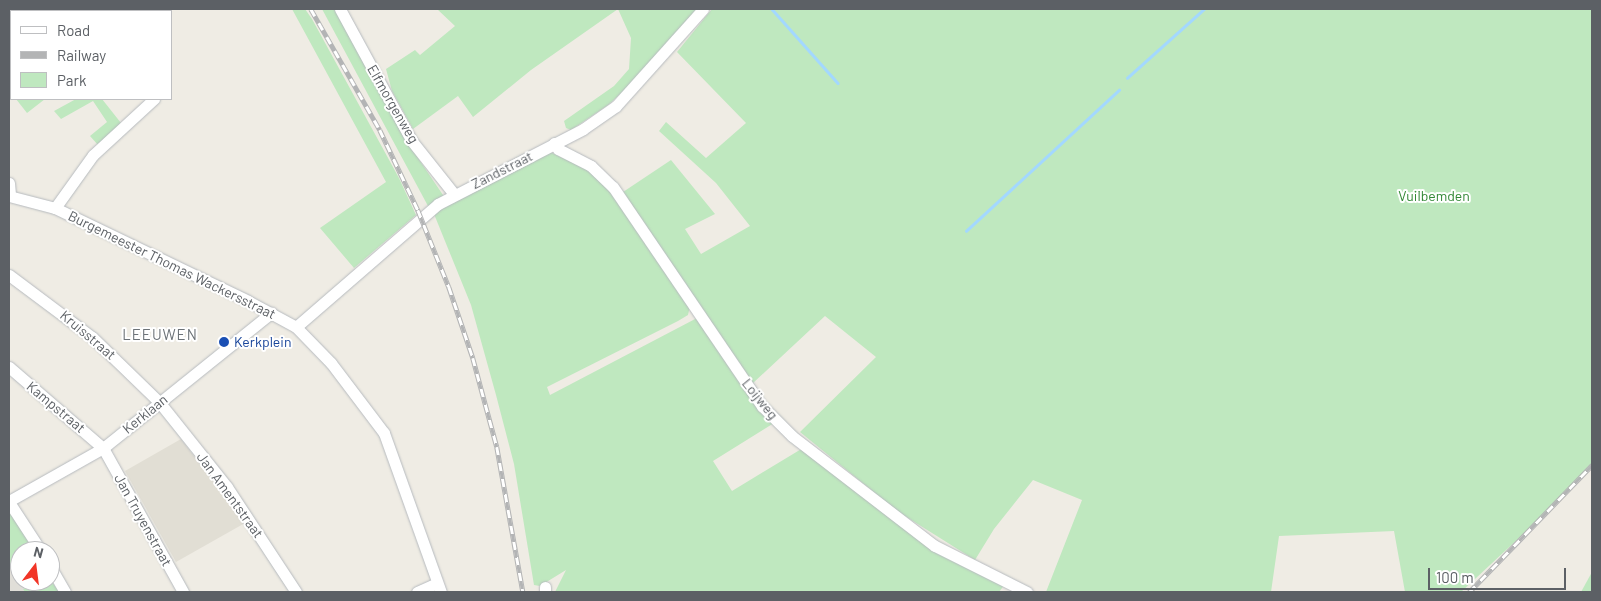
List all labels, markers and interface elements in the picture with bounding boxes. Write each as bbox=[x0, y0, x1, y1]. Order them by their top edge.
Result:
legend bbox=[10, 10, 172, 100]
text: Road bbox=[57, 21, 90, 39]
text: Railway bbox=[57, 46, 106, 64]
street label: Elfmorgenweg bbox=[364, 62, 422, 146]
text: Park bbox=[57, 71, 86, 89]
street label: Zandstraat bbox=[469, 147, 535, 193]
park label: Vuilbemden bbox=[1398, 188, 1470, 204]
street label: Burgemeester Thomas Wackersstraat bbox=[66, 207, 278, 323]
street label: Kruisstraat bbox=[57, 307, 119, 363]
district label: LEEUWEN bbox=[121, 326, 199, 344]
place label: Kerkplein bbox=[234, 334, 291, 350]
marker: Kerkplein bbox=[218, 336, 230, 348]
street label: Loijweg bbox=[739, 375, 781, 423]
street label: Kampstraat bbox=[23, 378, 89, 436]
street label: Kerklaan bbox=[119, 391, 171, 437]
street label: Jan Amentstraat bbox=[193, 449, 267, 541]
street label: Jan Truyenstraat bbox=[111, 471, 175, 569]
north arrow bbox=[10, 541, 60, 591]
text: N bbox=[32, 543, 45, 561]
scale bar bbox=[1431, 558, 1568, 590]
text: 100 m bbox=[1436, 568, 1474, 586]

